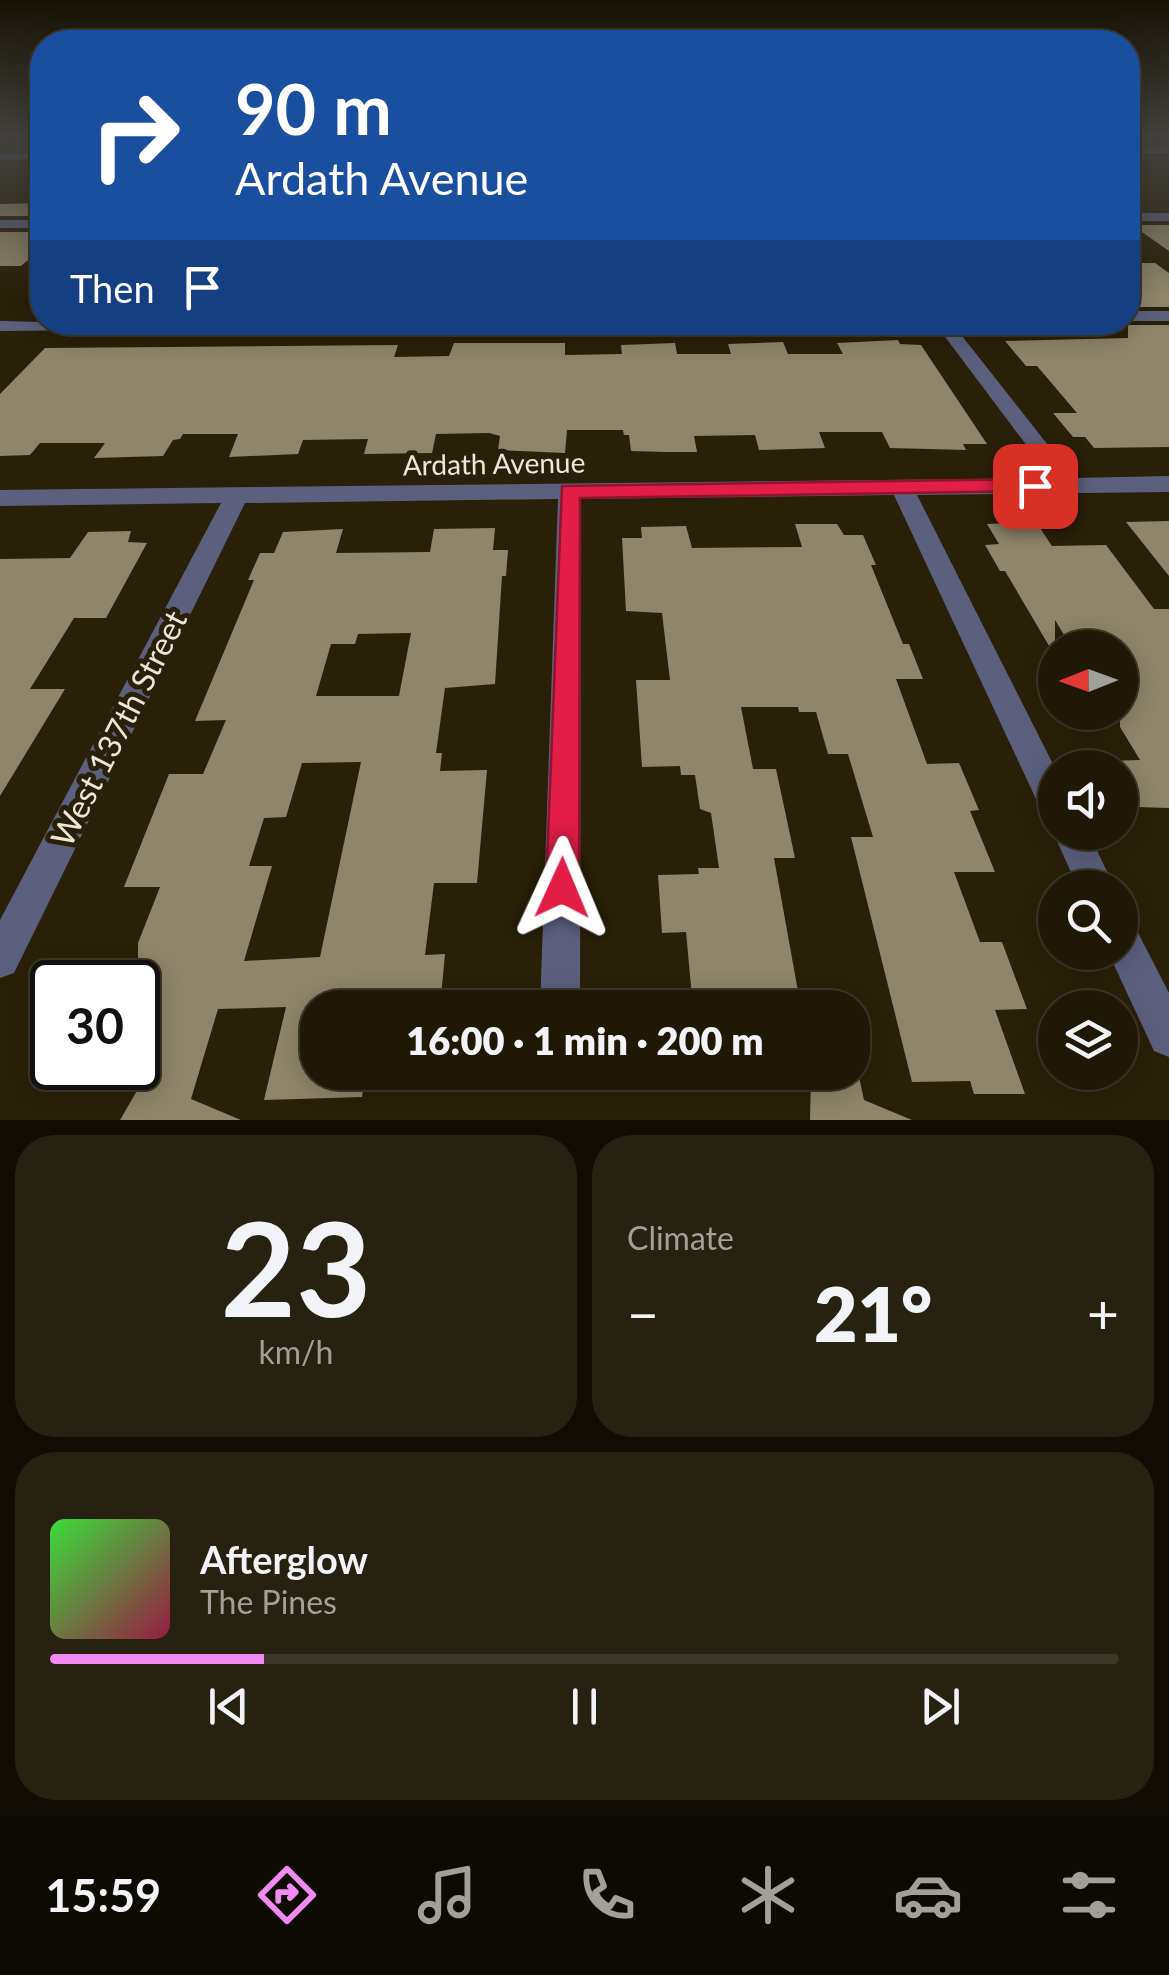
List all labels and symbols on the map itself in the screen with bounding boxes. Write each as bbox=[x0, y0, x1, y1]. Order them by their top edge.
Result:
street label: Ardath Avenue bbox=[402, 444, 586, 482]
pin bbox=[993, 444, 1078, 529]
street label: West 137th Street bbox=[42, 603, 194, 852]
north arrow bbox=[1038, 630, 1138, 730]
position arrow bbox=[510, 836, 614, 940]
speed limit sign: 30 bbox=[30, 960, 160, 1090]

